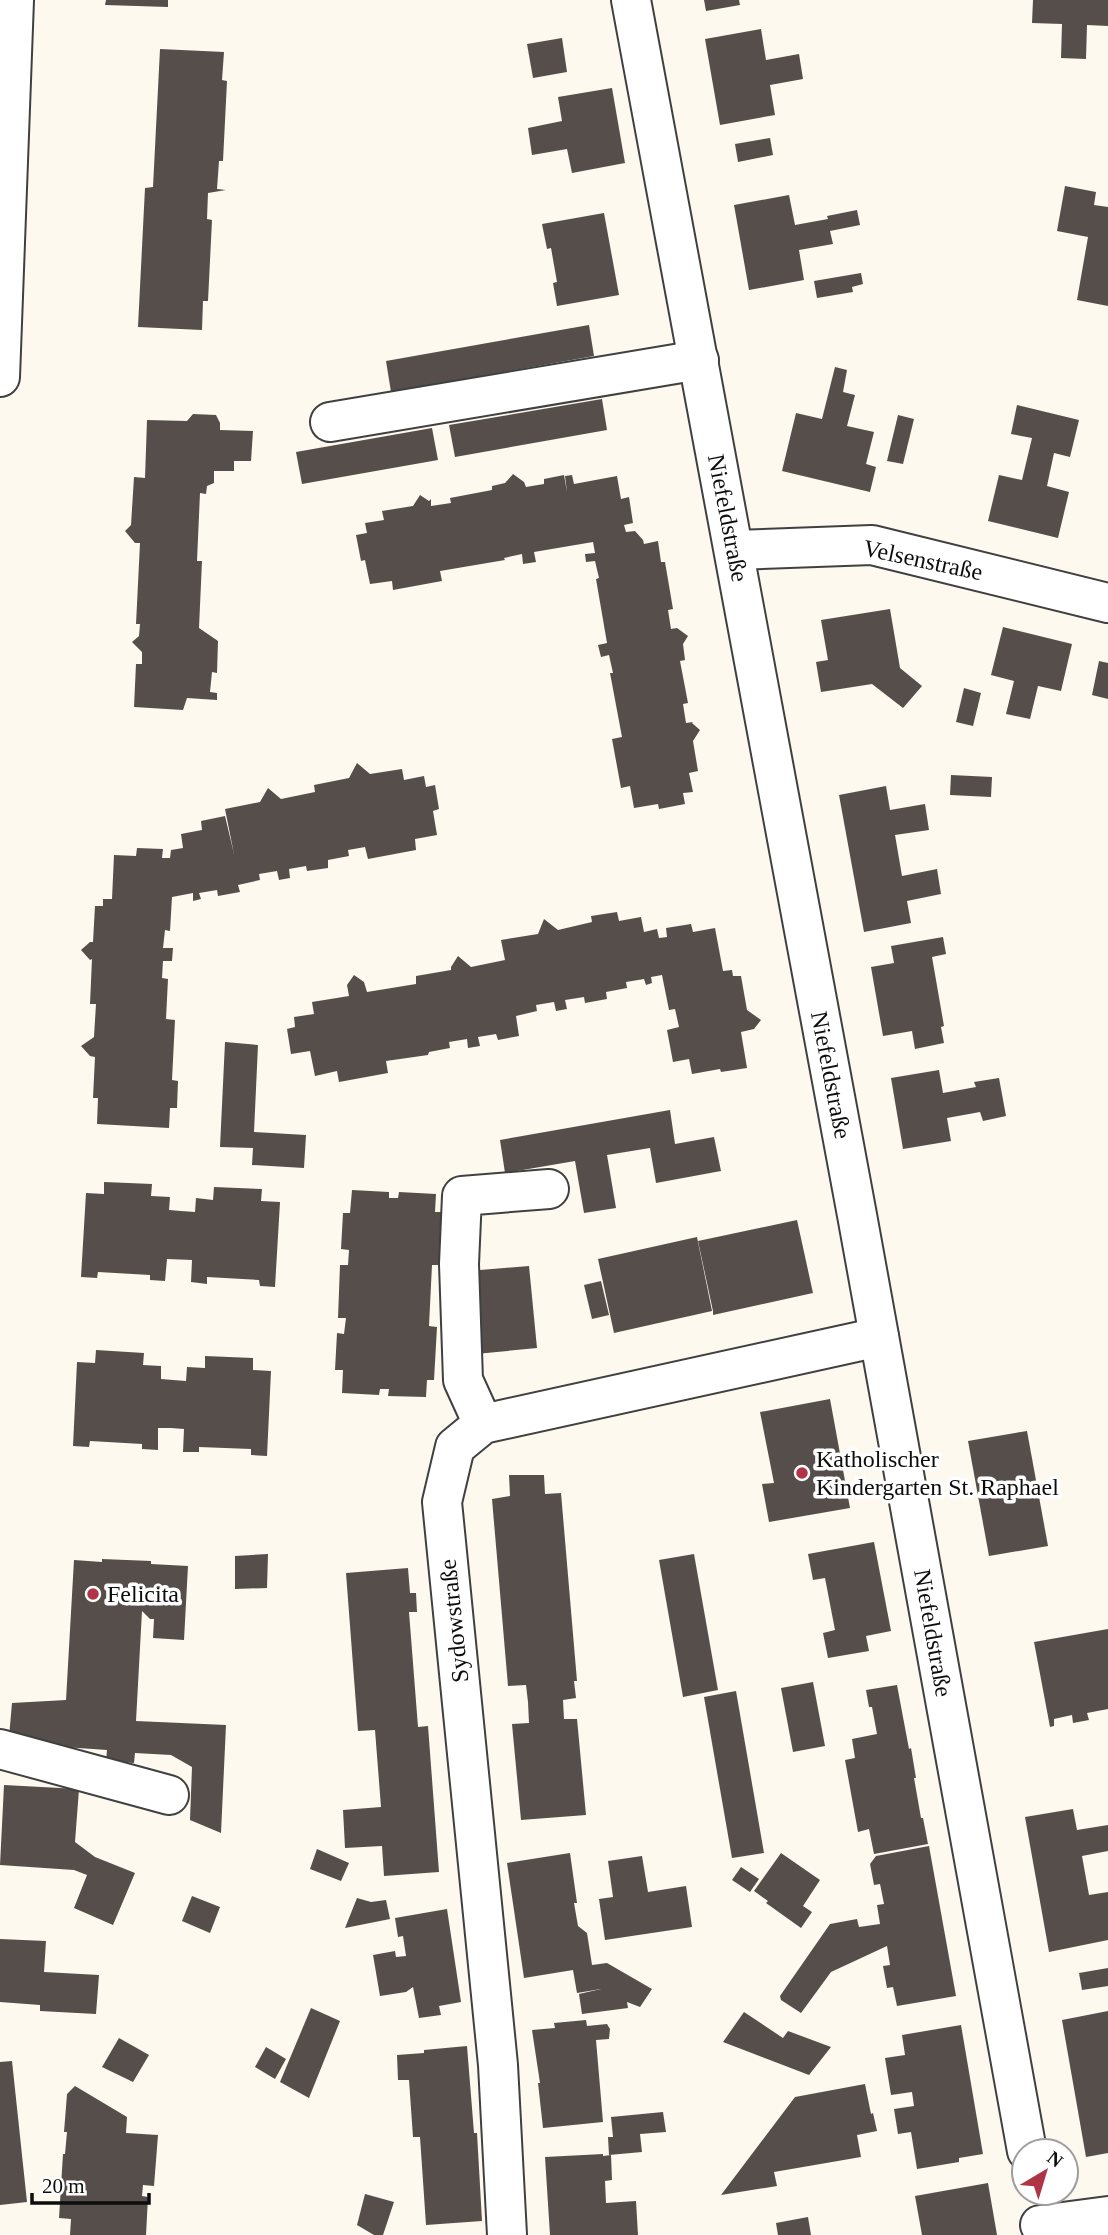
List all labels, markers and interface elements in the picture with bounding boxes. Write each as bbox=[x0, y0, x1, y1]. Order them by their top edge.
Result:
street label: Niefeldstraße bbox=[703, 452, 753, 584]
street label: Velsenstraße bbox=[861, 535, 985, 585]
street label: Niefeldstraße bbox=[806, 1009, 856, 1141]
place label: Katholischer Kindergarten St. Raphael bbox=[816, 1446, 1059, 1500]
marker: Katholischer Kindergarten St. Raphael bbox=[794, 1465, 810, 1481]
street label: Sydowstraße bbox=[435, 1558, 473, 1684]
street label: Niefeldstraße bbox=[909, 1567, 957, 1699]
place label: Felicita bbox=[107, 1581, 179, 1607]
marker: Felicita bbox=[85, 1586, 101, 1602]
north arrow bbox=[1010, 2137, 1080, 2207]
text: N bbox=[1043, 2146, 1067, 2172]
scale bar bbox=[32, 2162, 149, 2206]
text: 20 m bbox=[42, 2174, 85, 2198]

